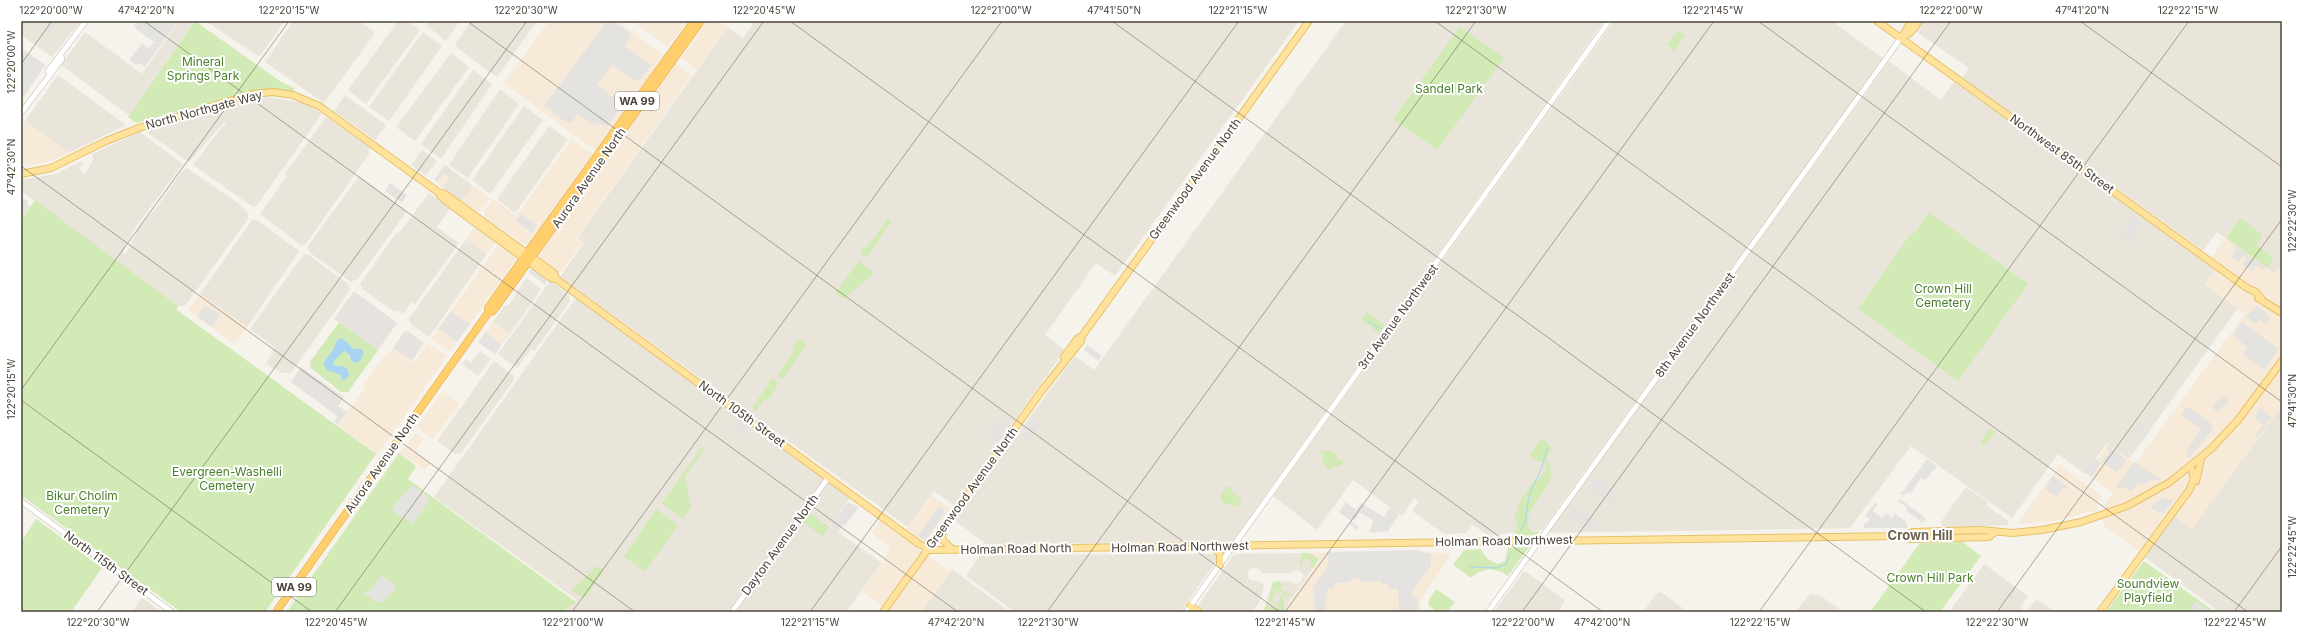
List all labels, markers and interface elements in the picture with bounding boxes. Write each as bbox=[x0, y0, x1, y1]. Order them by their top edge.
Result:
text: 122°20'00"W bbox=[19, 4, 83, 16]
text: 47°42'20"N bbox=[118, 4, 174, 16]
text: 122°20'15"W bbox=[259, 4, 320, 16]
text: 122°20'30"W bbox=[494, 4, 558, 16]
text: 122°20'45"W bbox=[733, 4, 795, 16]
text: 122°21'00"W bbox=[970, 4, 1032, 16]
text: 47°41'50"N bbox=[1087, 4, 1141, 16]
text: 122°21'15"W bbox=[1209, 4, 1267, 16]
text: 122°21'30"W bbox=[1446, 4, 1507, 16]
text: 122°21'45"W bbox=[1683, 4, 1743, 16]
text: 122°22'00"W bbox=[1919, 4, 1983, 16]
text: 47°41'20"N bbox=[2055, 4, 2109, 16]
text: 122°22'15"W bbox=[2158, 4, 2218, 16]
text: 122°20'00"W bbox=[5, 30, 17, 94]
park label: Mineral Springs Park bbox=[167, 54, 240, 83]
park label: Sandel Park bbox=[1415, 81, 1483, 96]
street label: North Northgate Way bbox=[144, 87, 264, 132]
road number: WA 99 bbox=[615, 92, 659, 110]
street label: Northwest 85th Street bbox=[2007, 111, 2117, 196]
street label: Greenwood Avenue North bbox=[1145, 115, 1244, 242]
street label: Aurora Avenue North bbox=[548, 125, 629, 231]
text: 47°42'30"N bbox=[5, 139, 17, 195]
text: 122°22'30"W bbox=[2286, 189, 2298, 253]
street label: 3rd Avenue Northwest bbox=[1354, 261, 1441, 372]
street label: 8th Avenue Northwest bbox=[1651, 269, 1738, 380]
park label: Crown Hill Cemetery bbox=[1914, 281, 1972, 310]
text: 122°20'15"W bbox=[5, 358, 17, 419]
text: 47°41'30"N bbox=[2286, 374, 2298, 428]
street label: North 105th Street bbox=[696, 377, 789, 450]
street label: Aurora Avenue North bbox=[341, 410, 422, 516]
street label: Greenwood Avenue North bbox=[922, 424, 1021, 551]
park label: Evergreen-Washelli Cemetery bbox=[172, 464, 282, 493]
park label: Bikur Cholim Cemetery bbox=[46, 488, 118, 517]
street label: Dayton Avenue North bbox=[738, 491, 821, 598]
text: 122°22'45"W bbox=[2286, 516, 2298, 578]
street label: North 115th Street bbox=[61, 527, 151, 598]
district label: Crown Hill bbox=[1888, 527, 1952, 543]
street label: Holman Road Northwest bbox=[1435, 532, 1573, 549]
street label: Holman Road Northwest bbox=[1111, 538, 1249, 555]
street label: Holman Road North bbox=[960, 540, 1072, 557]
park label: Crown Hill Park bbox=[1886, 570, 1974, 585]
park label: Soundview Playfield bbox=[2117, 576, 2180, 605]
road number: WA 99 bbox=[272, 578, 316, 596]
text: 122°20'30"W bbox=[66, 616, 130, 628]
text: 122°20'45"W bbox=[305, 616, 367, 628]
text: 122°21'00"W bbox=[542, 616, 604, 628]
text: 122°21'15"W bbox=[781, 616, 839, 628]
text: 47°42'20"N bbox=[928, 616, 984, 628]
text: 122°21'30"W bbox=[1018, 616, 1079, 628]
text: 122°21'45"W bbox=[1255, 616, 1315, 628]
text: 122°22'00"W bbox=[1491, 616, 1555, 628]
text: 47°42'00"N bbox=[1574, 616, 1630, 628]
text: 122°22'15"W bbox=[1730, 616, 1790, 628]
text: 122°22'30"W bbox=[1965, 616, 2029, 628]
text: 122°22'45"W bbox=[2204, 616, 2266, 628]

